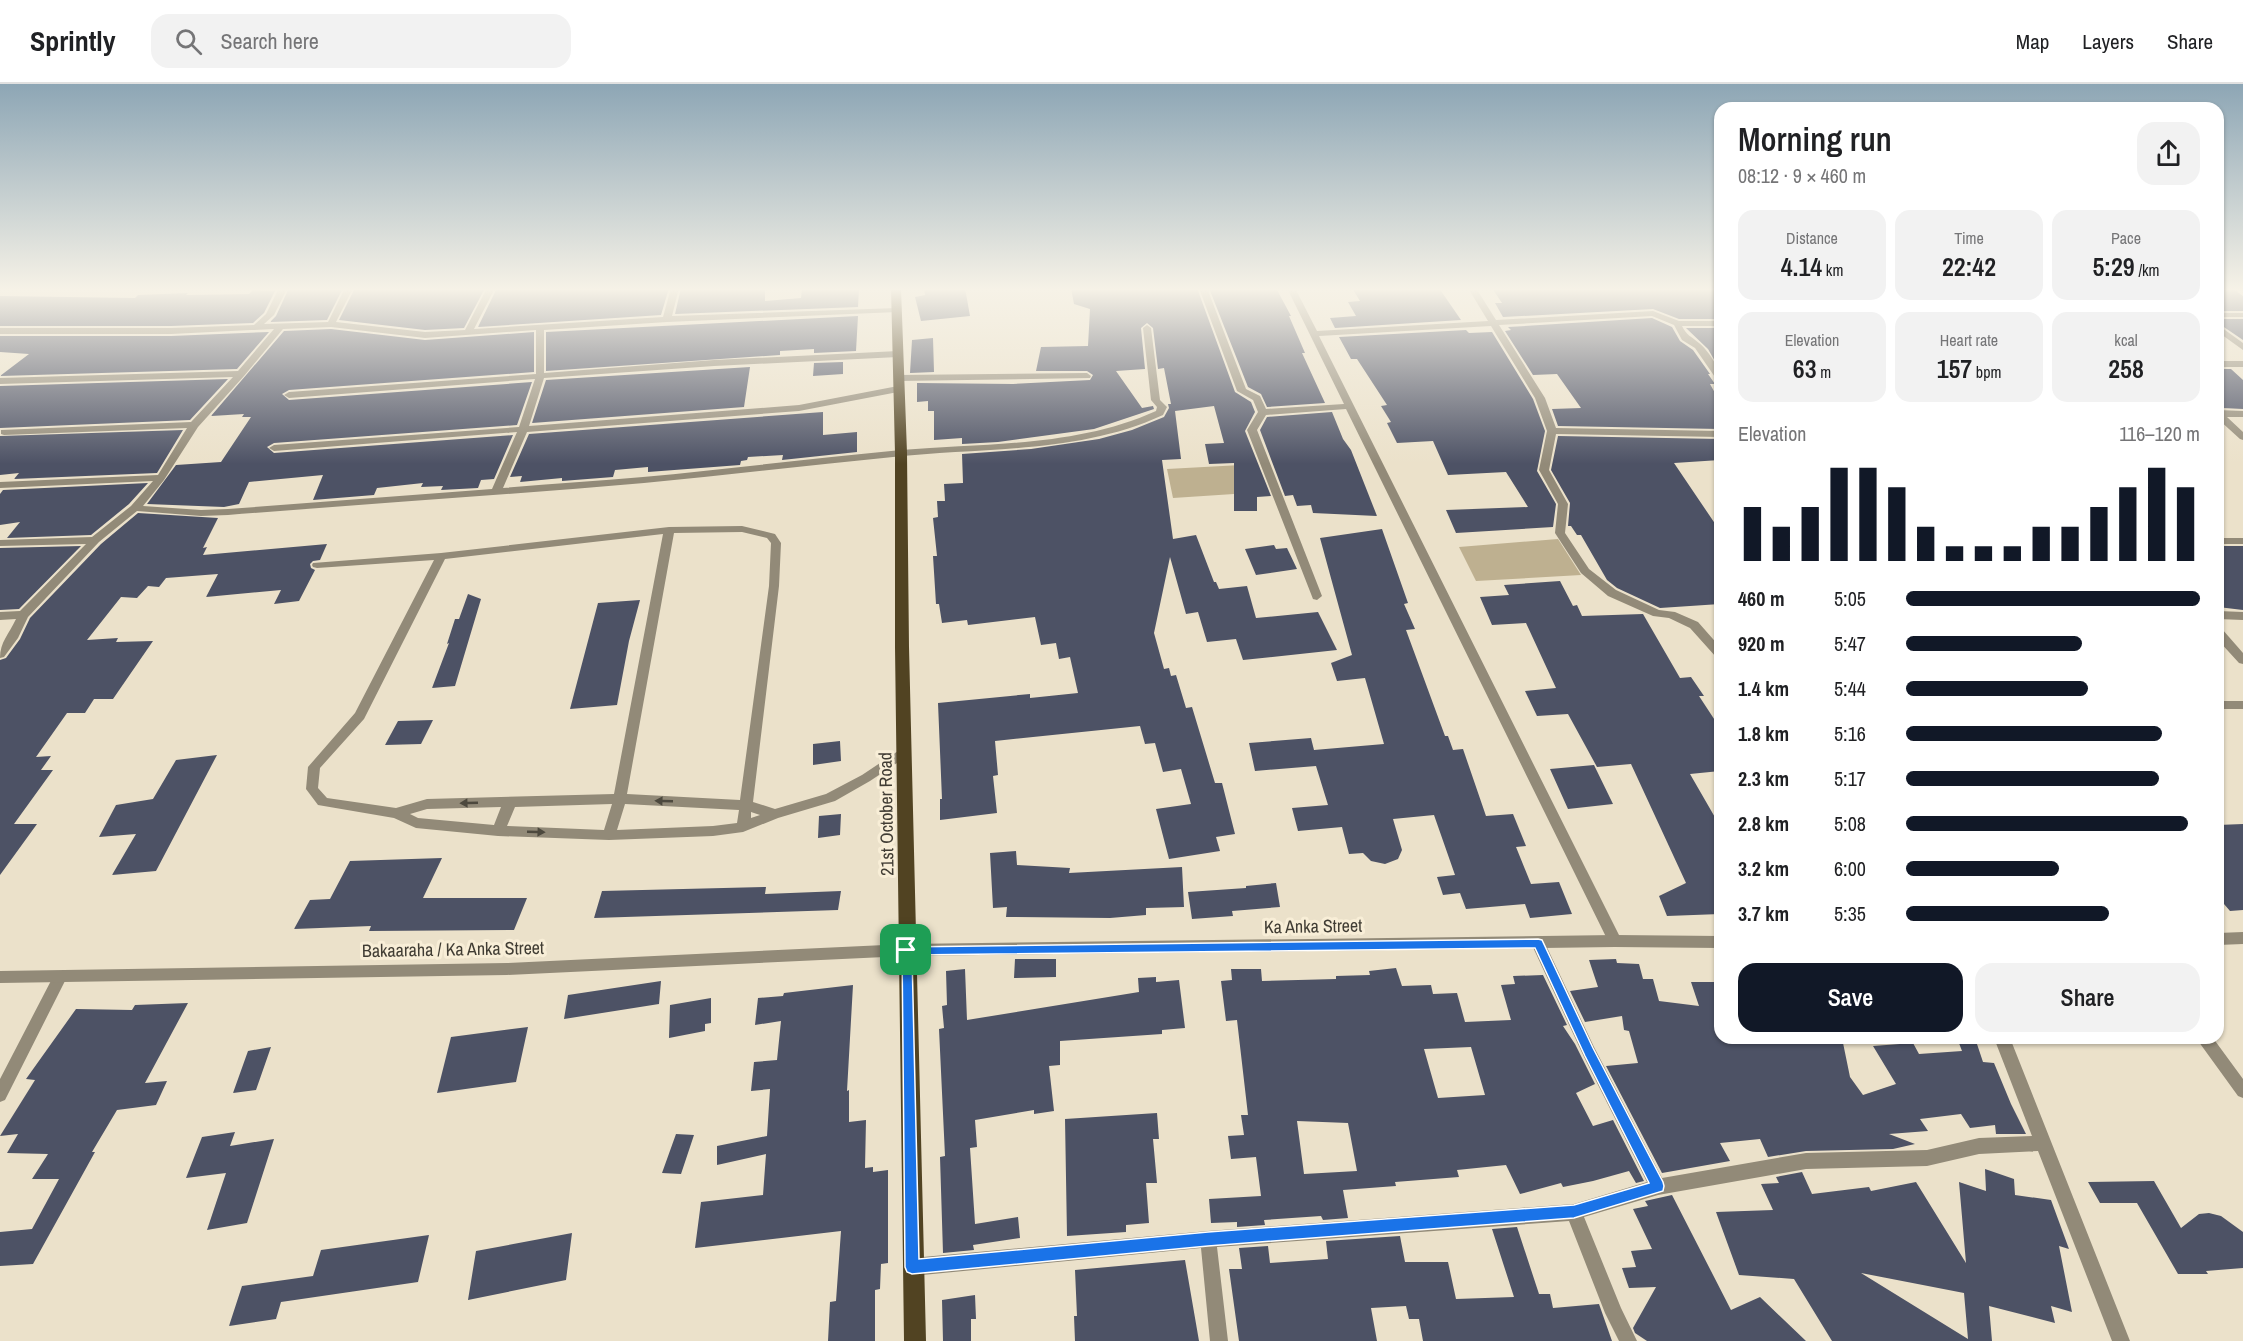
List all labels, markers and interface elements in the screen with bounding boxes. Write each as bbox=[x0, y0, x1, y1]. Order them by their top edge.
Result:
search box bbox=[151, 14, 571, 68]
text: Sprintly bbox=[30, 22, 115, 60]
icon: search bbox=[172, 25, 205, 58]
text: Search here bbox=[220, 26, 319, 56]
text: Map bbox=[2016, 27, 2049, 56]
text: Layers bbox=[2082, 27, 2134, 56]
text: Share bbox=[2167, 27, 2213, 56]
text: Morning run bbox=[1738, 117, 1892, 161]
button: share bbox=[2137, 122, 2200, 185]
text: 08:12 · 9 × 460 m bbox=[1738, 162, 1866, 189]
text: Distance bbox=[1786, 227, 1838, 249]
text: Time bbox=[1954, 227, 1984, 249]
text: Pace bbox=[2111, 227, 2141, 249]
text: 4.14 bbox=[1781, 249, 1822, 284]
text: 22:42 bbox=[1942, 249, 1996, 284]
text: 5:29 bbox=[2092, 249, 2135, 284]
text: km bbox=[1822, 259, 1843, 281]
text: /km bbox=[2135, 259, 2160, 281]
text: Elevation bbox=[1785, 329, 1839, 351]
text: Heart rate bbox=[1940, 329, 1998, 351]
text: kcal bbox=[2114, 329, 2138, 351]
text: 63 bbox=[1793, 351, 1817, 386]
text: 157 bbox=[1937, 351, 1972, 386]
text: 258 bbox=[2108, 351, 2144, 386]
text: m bbox=[1817, 361, 1831, 383]
text: bpm bbox=[1972, 361, 2001, 383]
text: Elevation bbox=[1738, 420, 1806, 447]
text: 116–120 m bbox=[2119, 420, 2200, 447]
text: 460 m bbox=[1738, 585, 1785, 612]
text: 5:05 bbox=[1834, 585, 1866, 612]
text: 920 m bbox=[1738, 630, 1785, 657]
text: 5:47 bbox=[1834, 630, 1866, 657]
text: 1.4 km bbox=[1738, 675, 1789, 702]
text: 5:44 bbox=[1834, 675, 1866, 702]
text: 1.8 km bbox=[1738, 720, 1789, 747]
text: 5:16 bbox=[1834, 720, 1866, 747]
street label: 21st October Road bbox=[872, 752, 900, 876]
text: 2.3 km bbox=[1738, 765, 1789, 792]
text: 5:17 bbox=[1834, 765, 1866, 792]
one-way arrow bbox=[654, 796, 673, 805]
one-way arrow bbox=[459, 799, 478, 808]
text: 2.8 km bbox=[1738, 810, 1789, 837]
text: 5:08 bbox=[1834, 810, 1866, 837]
one-way arrow bbox=[527, 828, 546, 837]
text: 3.2 km bbox=[1738, 855, 1789, 882]
text: 6:00 bbox=[1834, 855, 1866, 882]
text: 3.7 km bbox=[1738, 900, 1789, 927]
text: 5:35 bbox=[1834, 900, 1866, 927]
street label: Ka Anka Street bbox=[1264, 913, 1362, 939]
pin bbox=[880, 924, 931, 975]
icon: arrive bbox=[889, 933, 922, 966]
street label: Bakaaraha / Ka Anka Street bbox=[362, 935, 544, 963]
button: Save bbox=[1738, 963, 1963, 1032]
button: Share bbox=[1975, 963, 2200, 1032]

